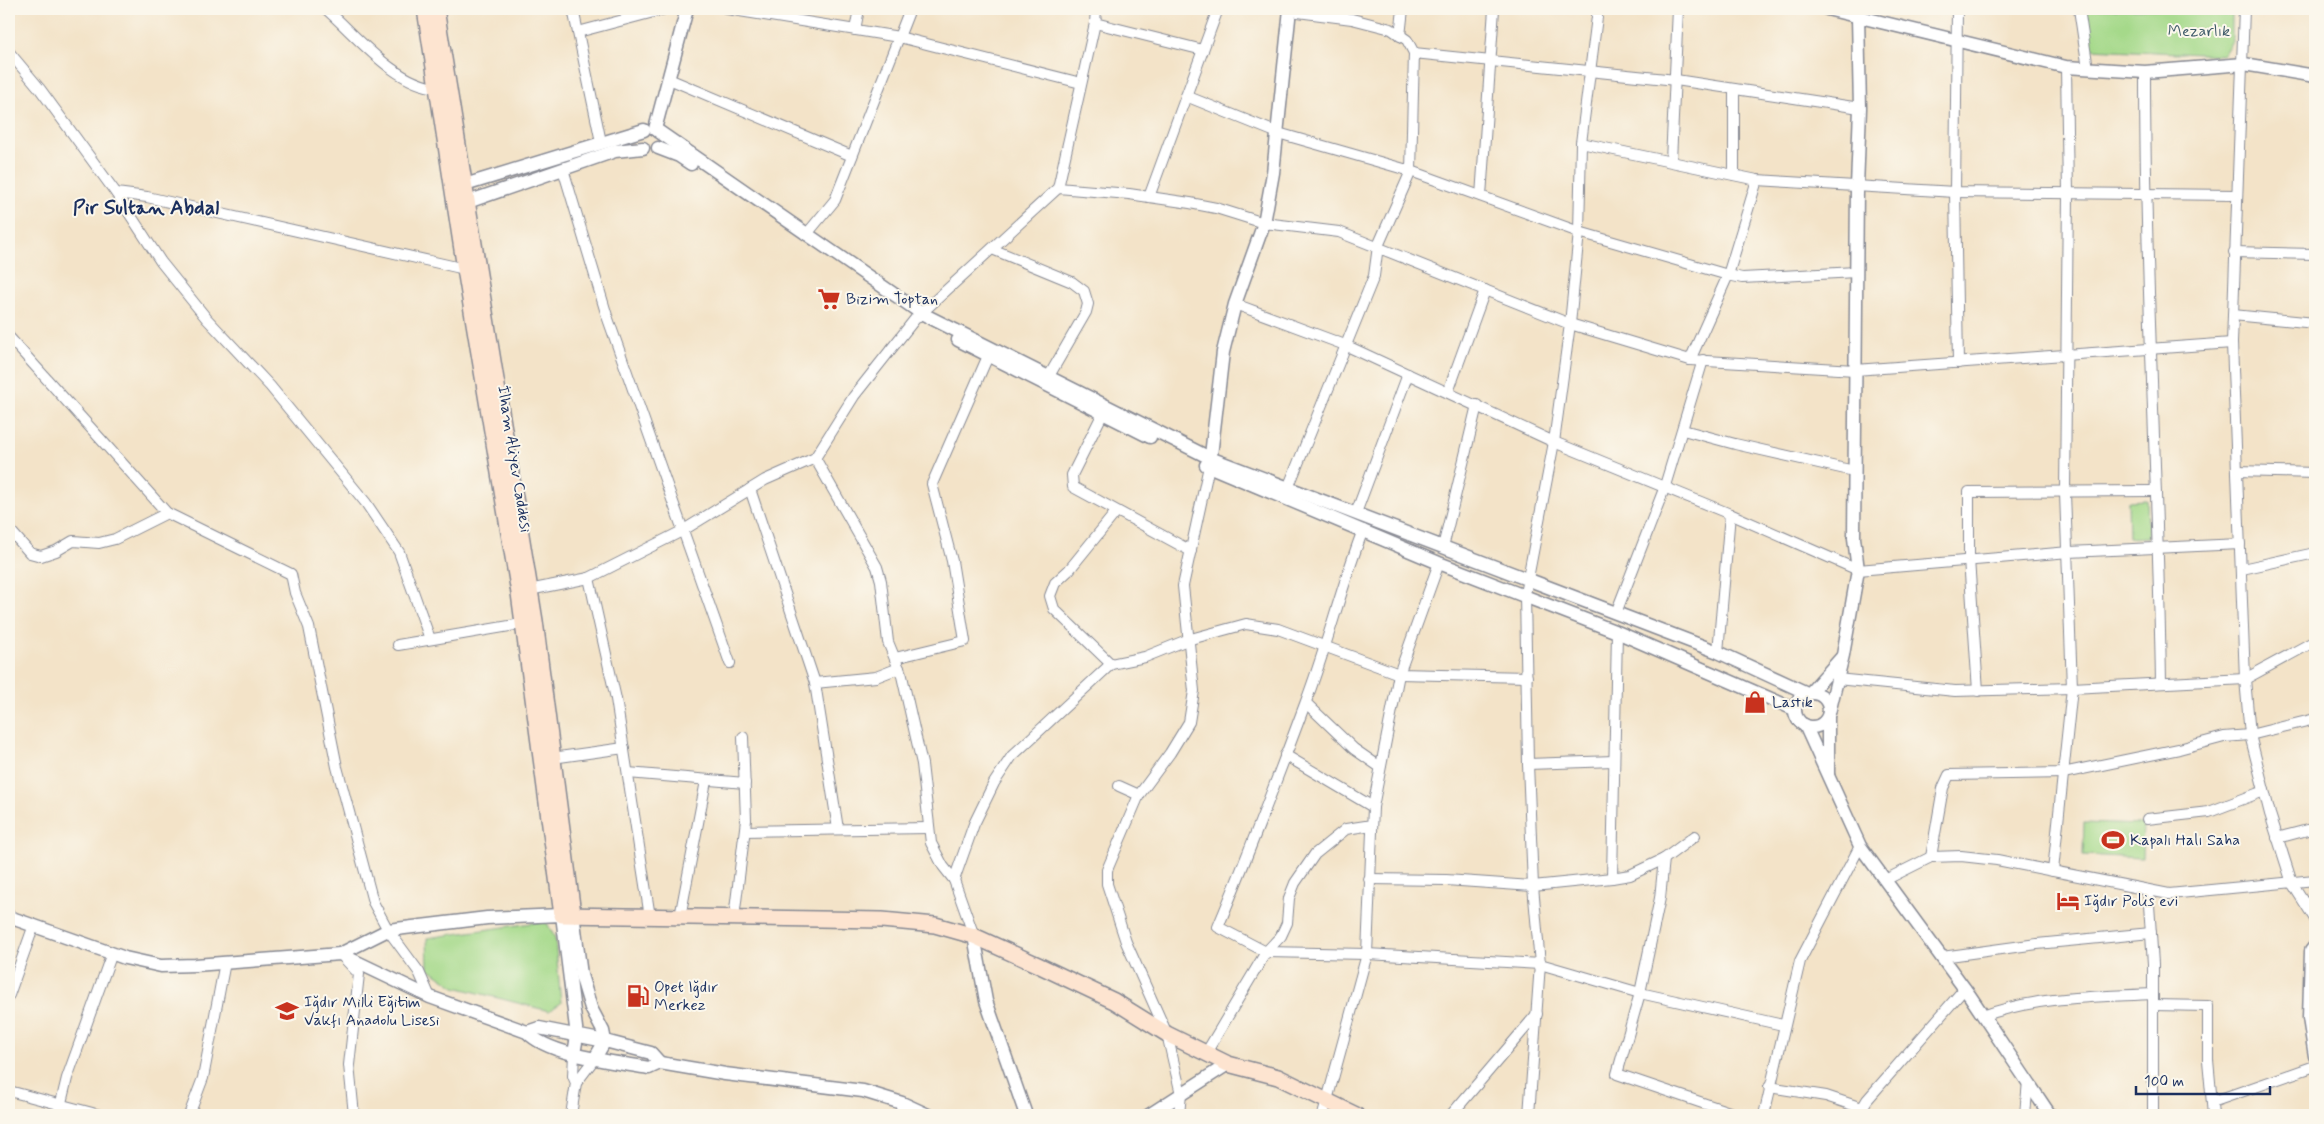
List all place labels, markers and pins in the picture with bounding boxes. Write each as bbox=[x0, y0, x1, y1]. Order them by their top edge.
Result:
supermarket icon: Bizim Toptan bbox=[816, 286, 842, 312]
place label: Bizim Toptan bbox=[846, 289, 938, 310]
shop icon: Lastik bbox=[1742, 689, 1768, 715]
place label: Lastik bbox=[1772, 692, 1813, 713]
sports icon: Kapalı Halı Saha bbox=[2100, 827, 2126, 853]
place label: Kapalı Halı Saha bbox=[2130, 830, 2240, 851]
hotel icon: Iğdır Polis evi bbox=[2055, 888, 2081, 914]
place label: Iğdır Polis evi bbox=[2084, 891, 2178, 912]
place label: Opet Iğdır Merkez bbox=[654, 977, 718, 1016]
fuel station icon: Opet Iğdır Merkez bbox=[625, 983, 651, 1009]
place label: Iğdır Milli Eğitim Vakfı Anadolu Lisesi bbox=[304, 992, 440, 1031]
school or university icon: Iğdır Milli Eğitim Vakfı Anadolu Lisesi bbox=[274, 998, 300, 1024]

